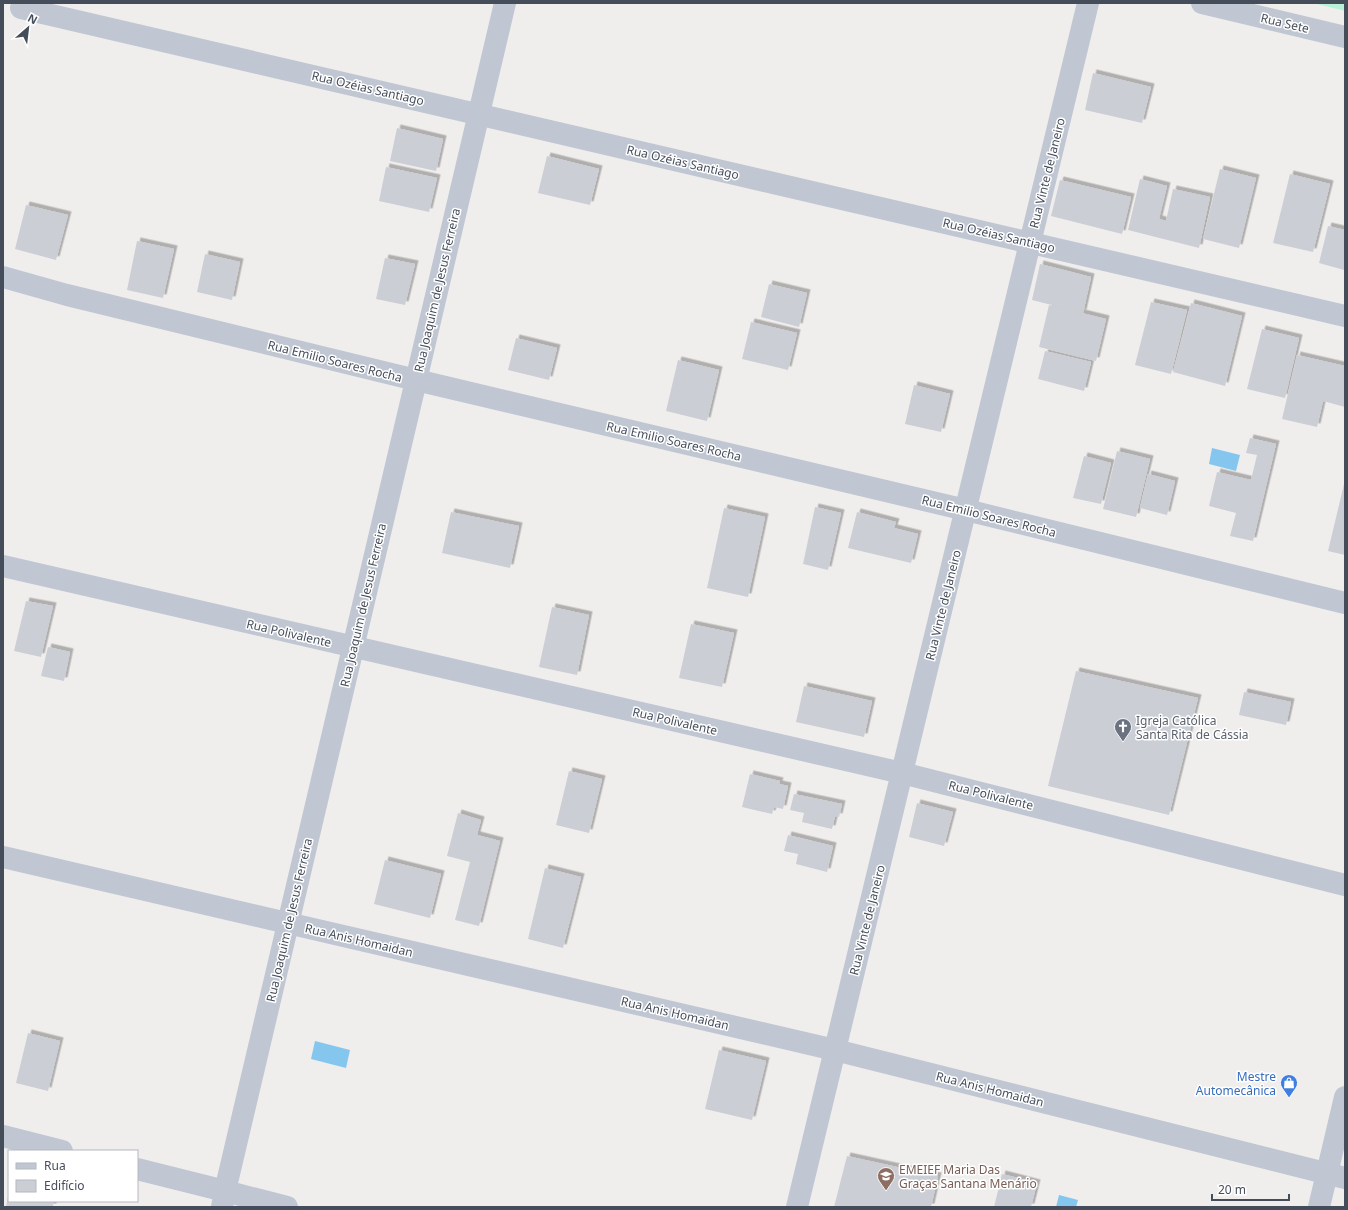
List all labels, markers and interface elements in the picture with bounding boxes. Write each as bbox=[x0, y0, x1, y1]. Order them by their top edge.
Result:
north arrow bbox=[8, 8, 48, 48]
street label: Rua Sete bbox=[1259, 9, 1311, 37]
text: N bbox=[25, 10, 40, 27]
street label: Rua Ozéias Santiago bbox=[310, 67, 426, 109]
street label: Rua Vinte de Janeiro bbox=[1025, 116, 1069, 230]
street label: Rua Ozéias Santiago bbox=[625, 141, 741, 183]
street label: Rua Joaquim de Jesus Ferreira bbox=[410, 206, 464, 374]
street label: Rua Ozéias Santiago bbox=[941, 214, 1057, 256]
street label: Rua Emilio Soares Rocha bbox=[266, 336, 404, 386]
street label: Rua Emilio Soares Rocha bbox=[605, 417, 743, 465]
street label: Rua Emilio Soares Rocha bbox=[920, 491, 1058, 541]
street label: Rua Joaquim de Jesus Ferreira bbox=[336, 521, 390, 689]
street label: Rua Vinte de Janeiro bbox=[921, 548, 965, 662]
street label: Rua Polivalente bbox=[245, 615, 333, 651]
street label: Rua Polivalente bbox=[631, 703, 719, 739]
place label: Igreja Católica Santa Rita de Cássia bbox=[1136, 712, 1249, 743]
church icon: Igreja Católica Santa Rita de Cássia bbox=[1113, 717, 1133, 742]
street label: Rua Polivalente bbox=[947, 776, 1035, 814]
street label: Rua Joaquim de Jesus Ferreira bbox=[262, 836, 316, 1004]
street label: Rua Vinte de Janeiro bbox=[845, 863, 889, 977]
street label: Rua Anis Homaidan bbox=[303, 919, 415, 961]
street label: Rua Anis Homaidan bbox=[619, 992, 731, 1034]
street label: Rua Anis Homaidan bbox=[934, 1067, 1046, 1111]
place label: Mestre Automecânica bbox=[1196, 1068, 1276, 1099]
shop icon: Mestre Automecânica bbox=[1279, 1073, 1299, 1098]
legend bbox=[8, 1150, 138, 1202]
text: Rua bbox=[44, 1157, 66, 1174]
place label: EMEIEF Maria Das Graças Santana Menário bbox=[899, 1161, 1037, 1192]
school or university icon: EMEIEF Maria Das Graças Santana Menário bbox=[876, 1166, 896, 1191]
scale bar bbox=[1212, 1176, 1289, 1202]
text: Edifício bbox=[44, 1177, 85, 1194]
text: 20 m bbox=[1218, 1181, 1246, 1198]

